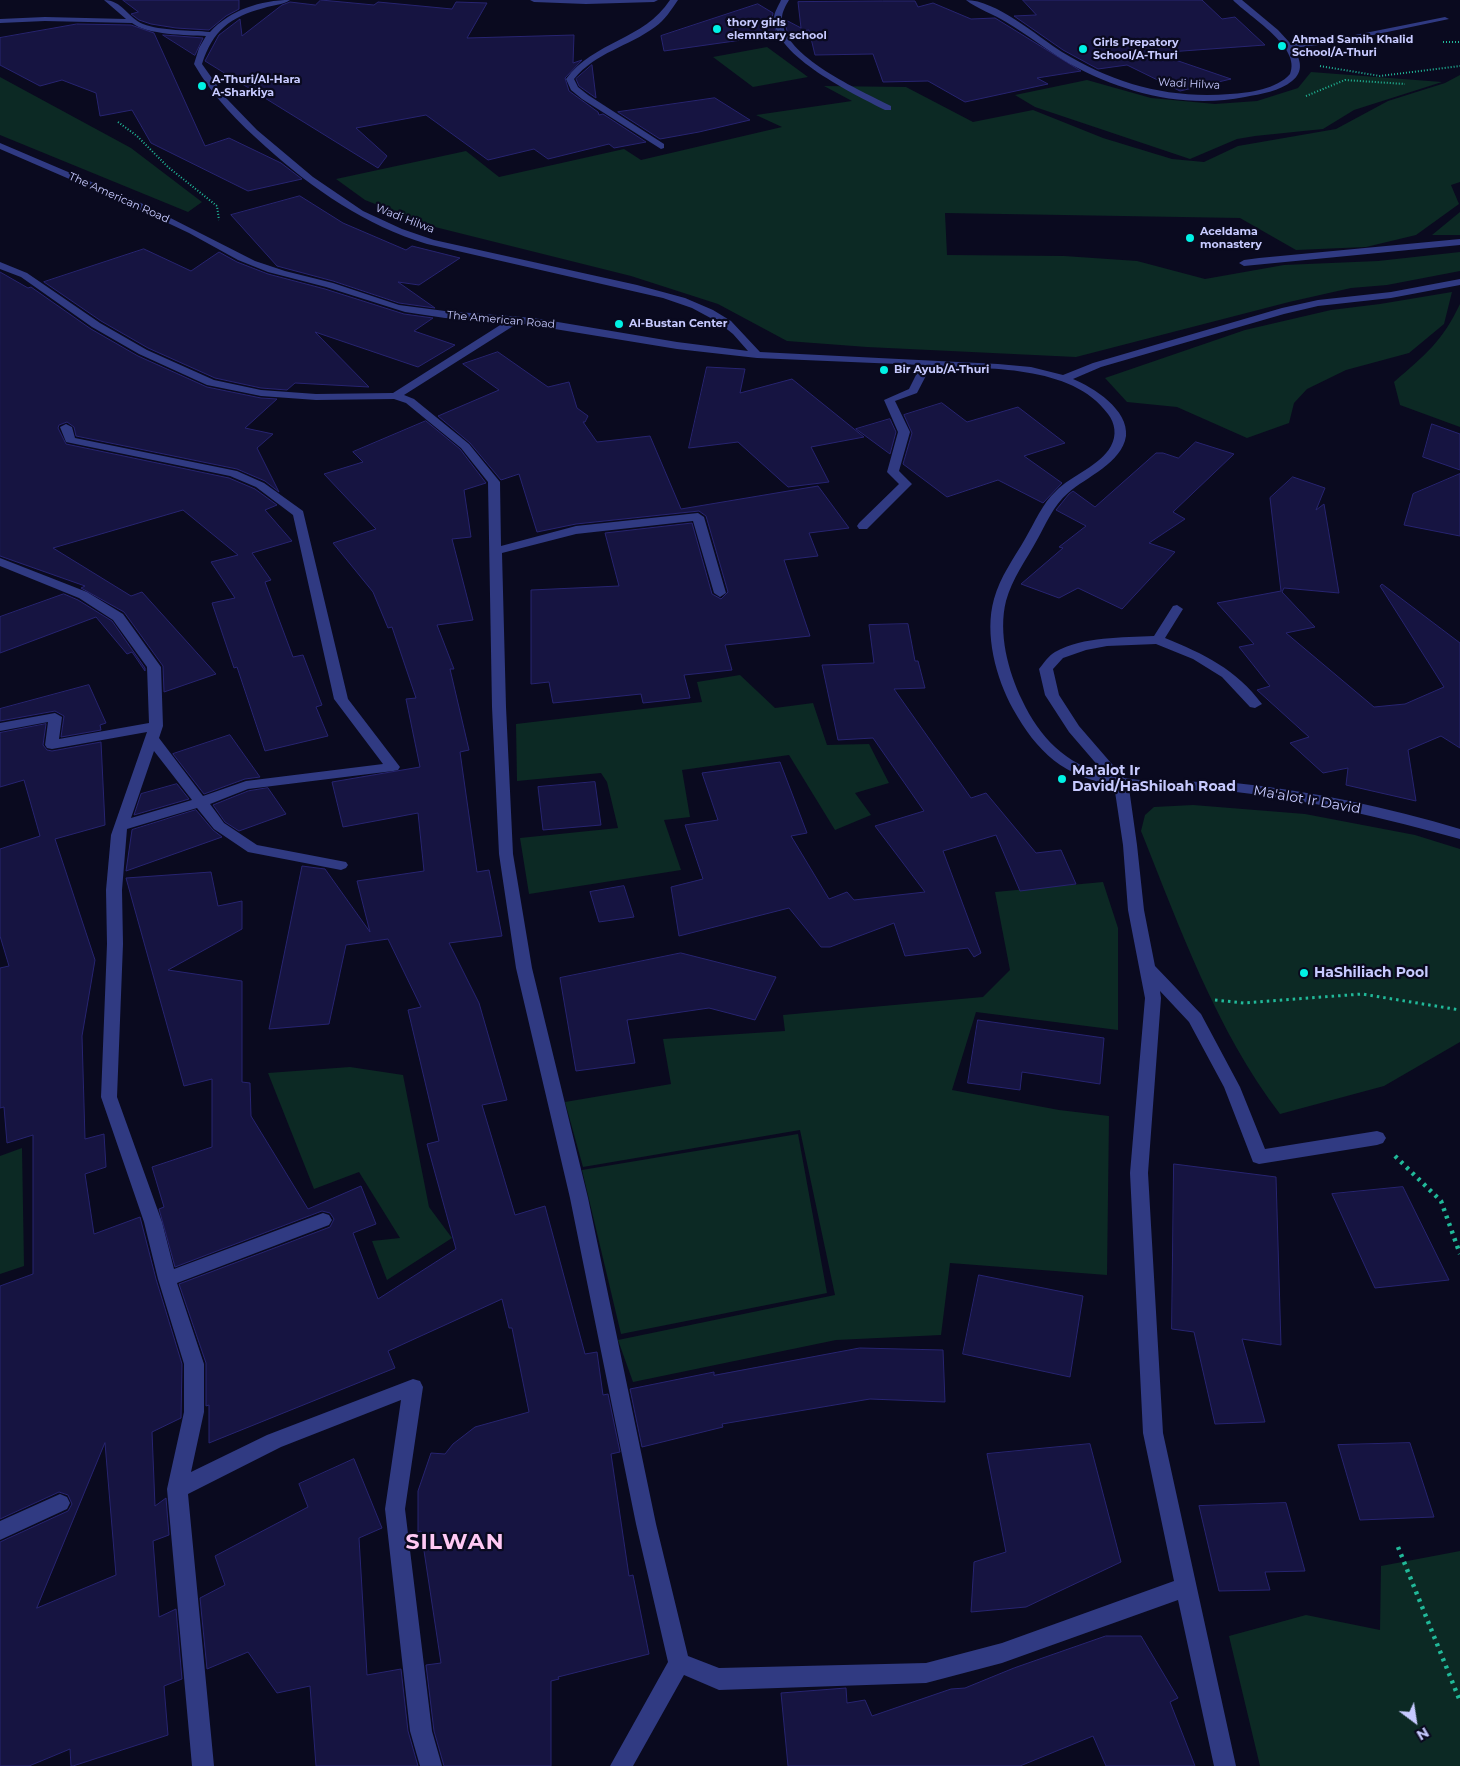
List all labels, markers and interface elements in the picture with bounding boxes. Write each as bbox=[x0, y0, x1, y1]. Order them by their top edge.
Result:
place label: thory girls elemntary school bbox=[727, 16, 827, 42]
marker: thory girls elemntary school bbox=[711, 23, 723, 35]
place label: Ahmad Samih Khalid School/A-Thuri bbox=[1292, 33, 1413, 59]
place label: Girls Prepatory School/A-Thuri bbox=[1093, 36, 1179, 62]
marker: Ahmad Samih Khalid School/A-Thuri bbox=[1276, 40, 1288, 52]
marker: Girls Prepatory School/A-Thuri bbox=[1077, 43, 1089, 55]
place label: A-Thuri/Al-Hara A-Sharkiya bbox=[212, 73, 301, 99]
street label: Wadi Hilwa bbox=[1158, 76, 1220, 92]
marker: A-Thuri/Al-Hara A-Sharkiya bbox=[196, 80, 208, 92]
street label: The American Road bbox=[67, 170, 171, 226]
street label: Wadi Hilwa bbox=[374, 202, 436, 236]
place label: Aceldama monastery bbox=[1200, 225, 1262, 251]
marker: Aceldama monastery bbox=[1184, 232, 1196, 244]
street label: The American Road bbox=[446, 309, 556, 331]
place label: Al-Bustan Center bbox=[629, 317, 727, 331]
marker: Al-Bustan Center bbox=[613, 318, 625, 330]
place label: Bir Ayub/A-Thuri bbox=[894, 363, 989, 377]
marker: Bir Ayub/A-Thuri bbox=[878, 364, 890, 376]
place label: Ma'alot Ir David/HaShiloah Road bbox=[1072, 763, 1236, 796]
marker: Ma'alot Ir David/HaShiloah Road bbox=[1056, 773, 1068, 785]
street label: Ma'alot Ir David bbox=[1252, 782, 1362, 818]
place label: HaShiliach Pool bbox=[1314, 965, 1428, 981]
marker: HaShiliach Pool bbox=[1298, 967, 1310, 979]
district label: SILWAN bbox=[405, 1530, 505, 1556]
north arrow bbox=[1390, 1696, 1440, 1746]
text: N bbox=[1413, 1723, 1432, 1744]

